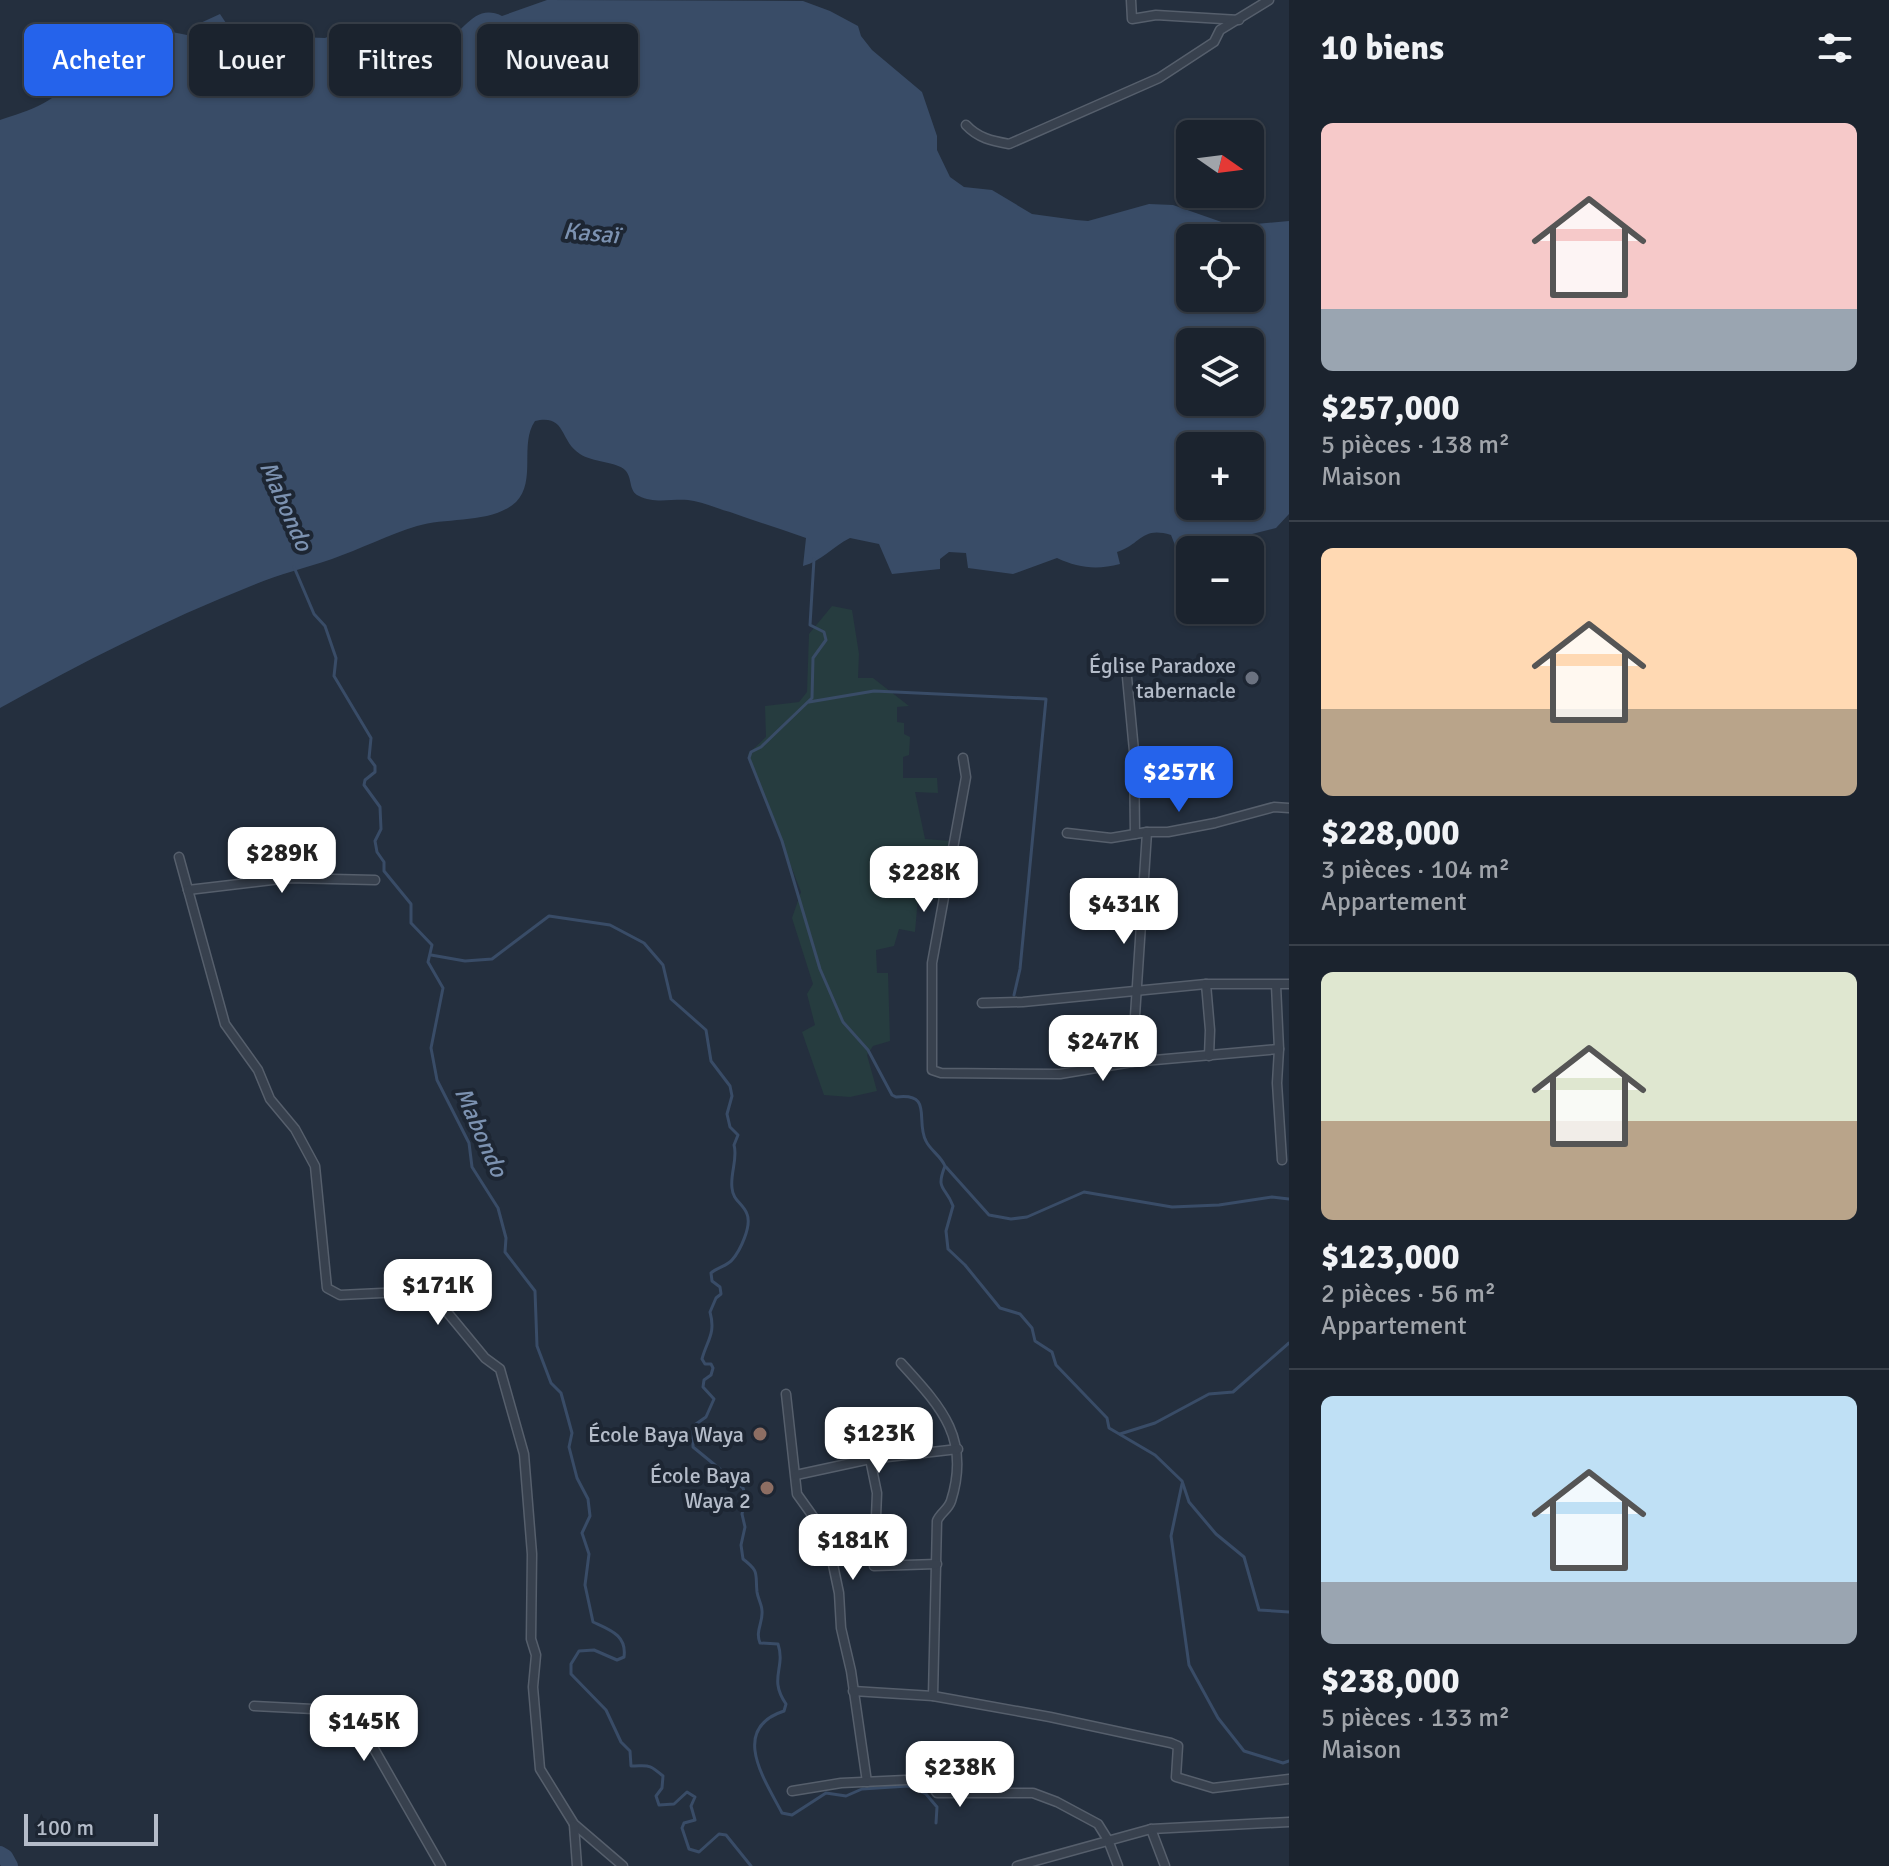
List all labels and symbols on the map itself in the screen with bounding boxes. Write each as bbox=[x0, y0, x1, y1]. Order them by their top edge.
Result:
north arrow bbox=[1176, 120, 1264, 208]
water label: Kasaï bbox=[562, 216, 625, 251]
water label: Mabondo bbox=[253, 457, 320, 557]
place label: Église Paradoxe tabernacle bbox=[1089, 652, 1236, 704]
marker: Église Paradoxe tabernacle bbox=[1243, 669, 1261, 687]
pin: $257K bbox=[1123, 746, 1235, 814]
pin: $289K bbox=[226, 827, 338, 895]
pin: $228K bbox=[868, 846, 980, 914]
pin: $431K bbox=[1068, 878, 1180, 946]
pin: $247K bbox=[1047, 1015, 1159, 1083]
water label: Mabondo bbox=[448, 1083, 515, 1183]
pin: $171K bbox=[382, 1259, 494, 1327]
pin: $123K bbox=[823, 1407, 935, 1475]
place label: École Baya Waya bbox=[588, 1421, 744, 1448]
marker: École Baya Waya bbox=[751, 1425, 769, 1443]
place label: École Baya Waya 2 bbox=[650, 1462, 751, 1514]
marker: École Baya Waya 2 bbox=[758, 1479, 776, 1497]
pin: $181K bbox=[797, 1514, 909, 1582]
pin: $145K bbox=[308, 1695, 420, 1763]
pin: $238K bbox=[904, 1741, 1016, 1809]
scale bar bbox=[24, 1810, 158, 1846]

